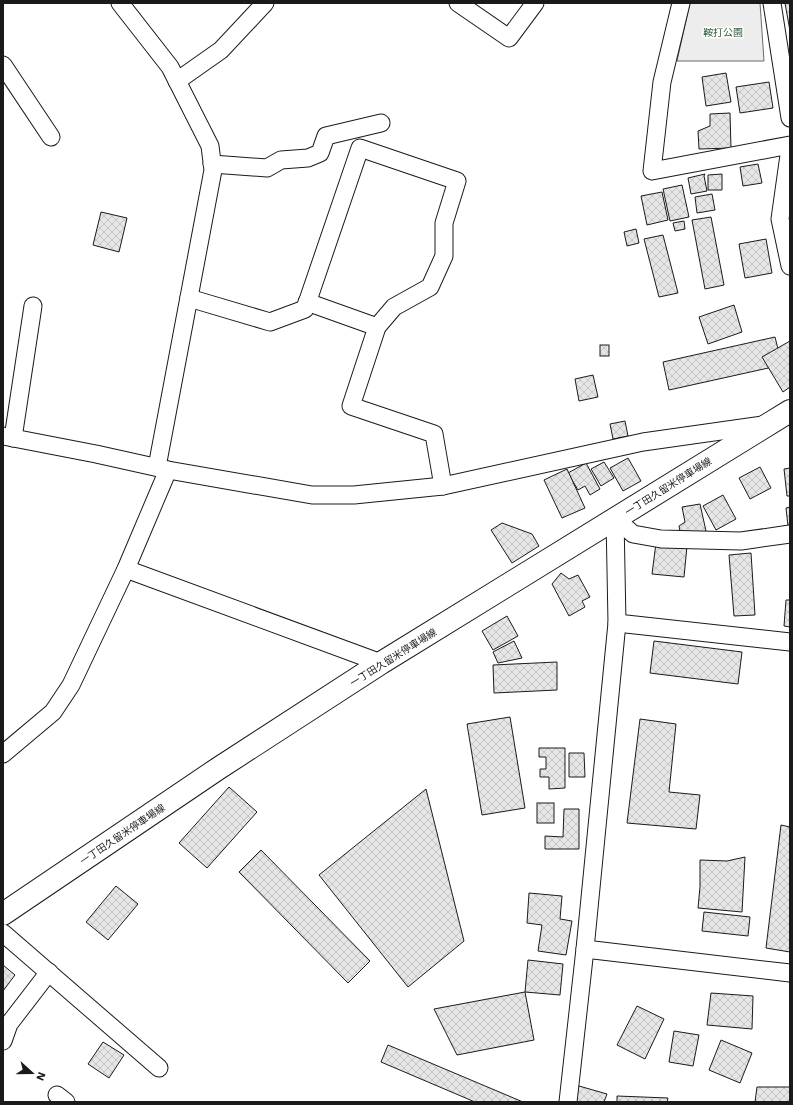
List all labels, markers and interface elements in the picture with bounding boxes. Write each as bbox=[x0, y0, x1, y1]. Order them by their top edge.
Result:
park label: 鞍打公園 bbox=[703, 27, 743, 38]
street label: 一丁田久留米停車場線 bbox=[623, 455, 714, 518]
street label: 一丁田久留米停車場線 bbox=[348, 626, 439, 689]
street label: 一丁田久留米停車場線 bbox=[78, 802, 167, 867]
north arrow bbox=[12, 1053, 52, 1093]
text: N bbox=[33, 1070, 48, 1083]

